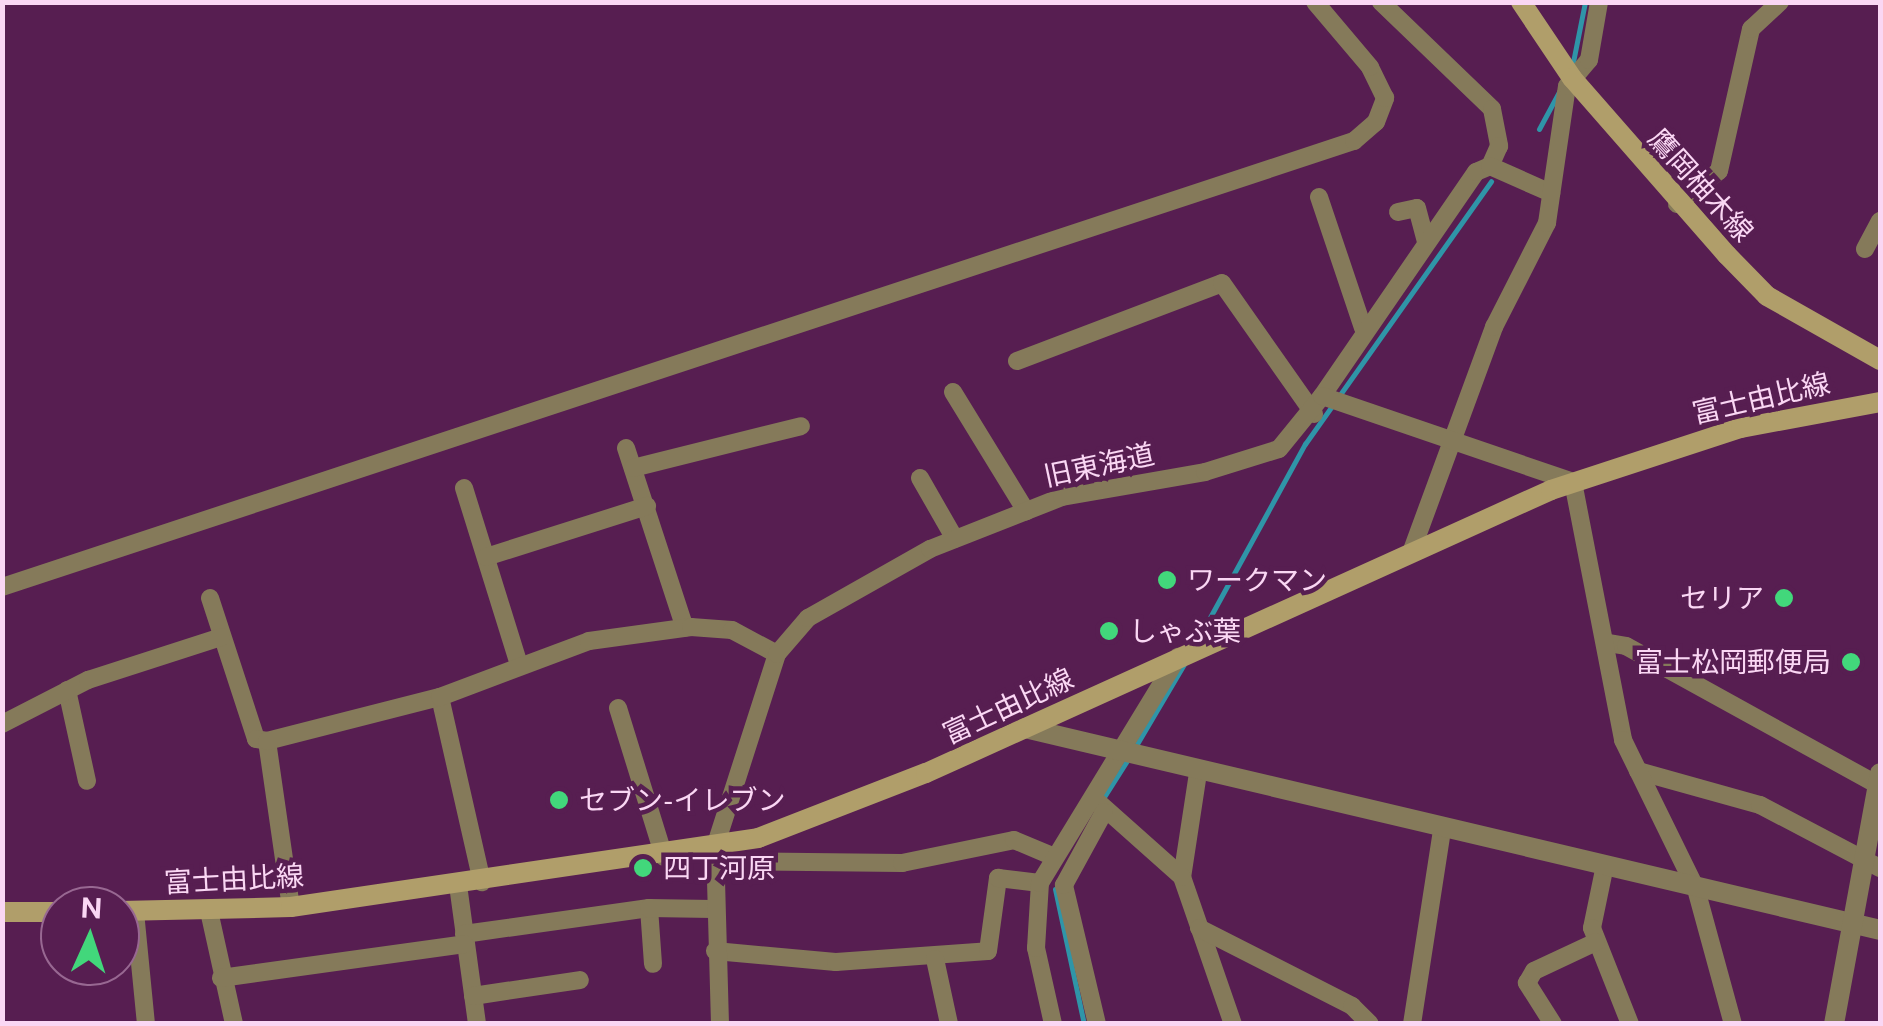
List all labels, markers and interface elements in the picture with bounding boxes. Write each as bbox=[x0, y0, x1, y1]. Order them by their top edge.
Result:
street label: 鷹岡柚木線 bbox=[1642, 122, 1760, 248]
street label: 富士由比線 bbox=[1689, 366, 1833, 430]
street label: 旧東海道 bbox=[1041, 437, 1157, 493]
place label: ワークマン bbox=[1187, 563, 1327, 597]
marker: ワークマン bbox=[1156, 569, 1178, 591]
place label: セリア bbox=[1680, 581, 1764, 615]
marker: セリア bbox=[1773, 587, 1795, 609]
place label: しゃぶ葉 bbox=[1129, 614, 1241, 648]
marker: しゃぶ葉 bbox=[1098, 620, 1120, 642]
place label: 富士松岡郵便局 bbox=[1635, 645, 1831, 679]
marker: 富士松岡郵便局 bbox=[1840, 651, 1862, 673]
street label: 富士由比線 bbox=[937, 661, 1079, 751]
place label: セブン-イレブン bbox=[579, 783, 786, 817]
marker: セブン-イレブン bbox=[548, 789, 570, 811]
place label: 四丁河原 bbox=[663, 851, 775, 885]
marker: 四丁河原 bbox=[632, 857, 654, 879]
street label: 富士由比線 bbox=[163, 859, 305, 899]
north arrow bbox=[40, 886, 140, 986]
text: N bbox=[80, 890, 103, 925]

